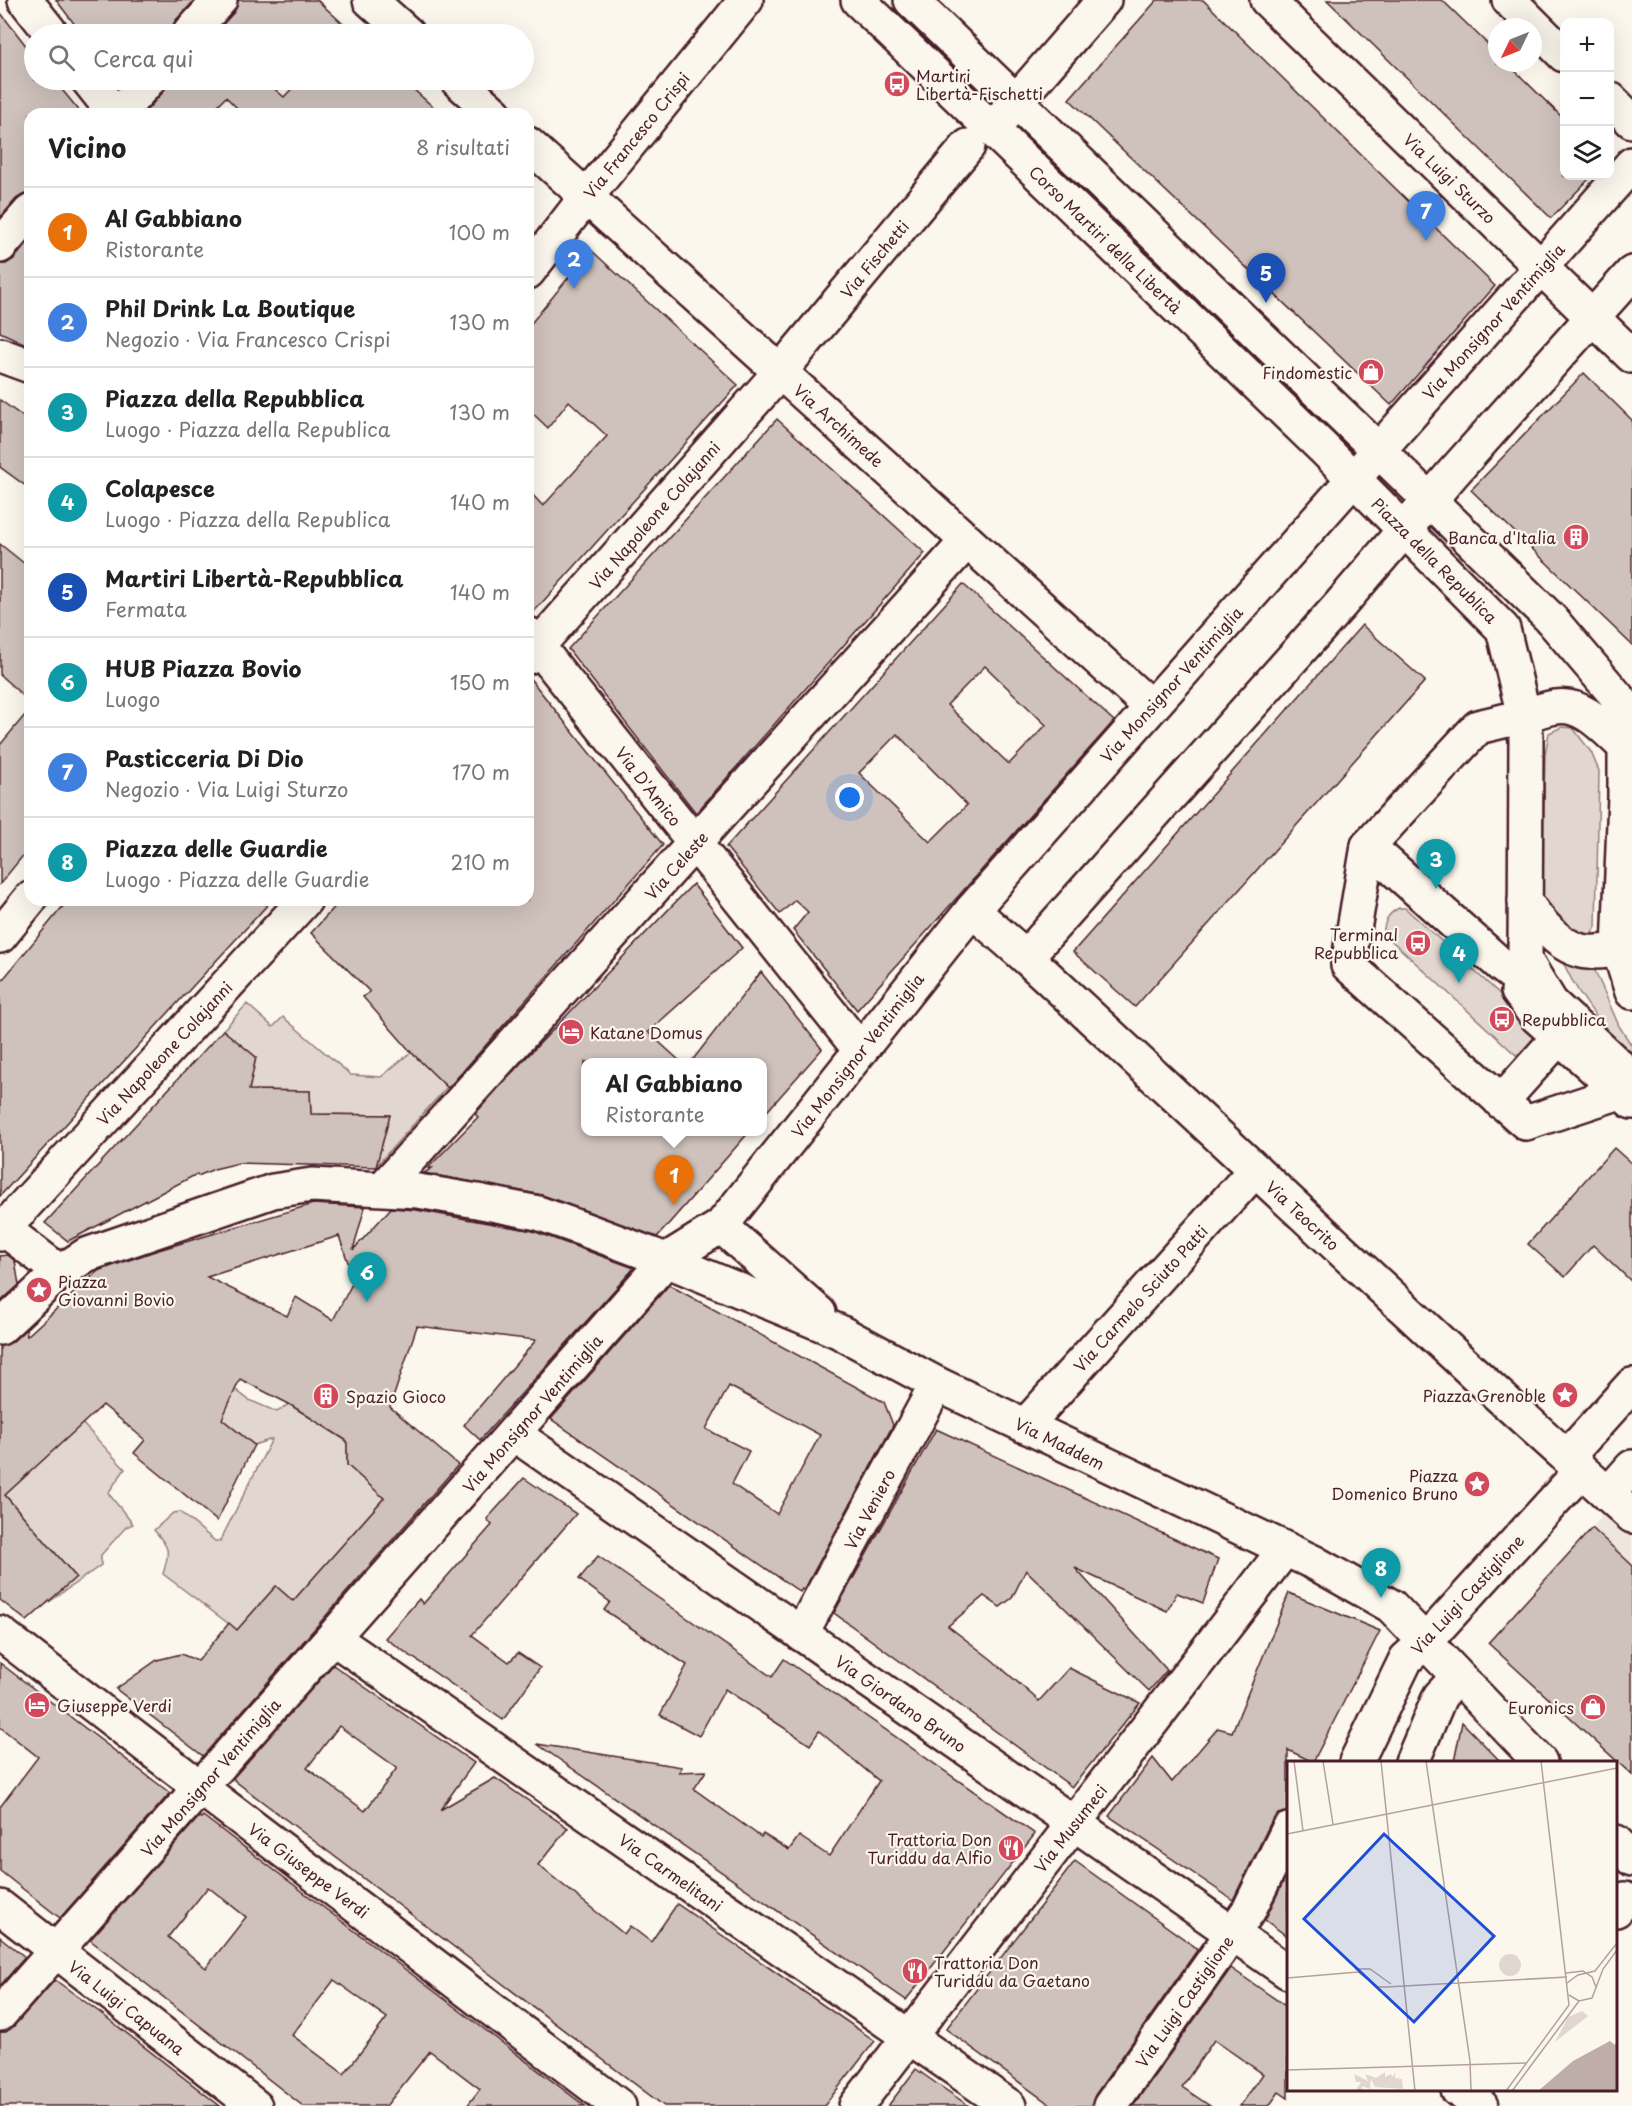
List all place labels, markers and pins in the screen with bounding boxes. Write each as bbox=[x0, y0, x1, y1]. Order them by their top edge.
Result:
place label: Martiri Libertà-Fischetti bbox=[916, 63, 1043, 105]
bus stop icon: Martiri Libertà-Fischetti bbox=[882, 69, 912, 99]
pin: 7 bbox=[1406, 192, 1446, 241]
pin: 2 bbox=[554, 240, 594, 289]
pin: 5 bbox=[1246, 254, 1286, 303]
shop icon: Findomestic bbox=[1356, 357, 1386, 387]
place label: Findomestic bbox=[1262, 360, 1352, 384]
building icon: Banca d'Italia bbox=[1561, 522, 1591, 552]
place label: Banca d'Italia bbox=[1448, 525, 1556, 549]
pin: 3 bbox=[1416, 840, 1456, 889]
place label: Terminal Repubblica bbox=[1314, 922, 1398, 964]
bus stop icon: Terminal Repubblica bbox=[1403, 928, 1433, 958]
pin: 4 bbox=[1440, 934, 1478, 983]
bus stop icon: Repubblica bbox=[1487, 1004, 1517, 1034]
place label: Repubblica bbox=[1522, 1007, 1606, 1031]
hotel icon: Katane Domus bbox=[556, 1017, 586, 1047]
place label: Katane Domus bbox=[590, 1020, 702, 1044]
pin: 1 bbox=[654, 1156, 694, 1205]
pin: 6 bbox=[348, 1252, 386, 1302]
place label: Piazza Giovanni Bovio bbox=[58, 1269, 175, 1311]
place icon: Piazza Giovanni Bovio bbox=[24, 1275, 54, 1305]
place icon: Piazza Grenoble bbox=[1550, 1380, 1580, 1410]
building icon: Spazio Gioco bbox=[311, 1381, 341, 1411]
place label: Piazza Grenoble bbox=[1423, 1383, 1546, 1407]
place label: Spazio Gioco bbox=[346, 1384, 446, 1408]
place label: Piazza Domenico Bruno bbox=[1331, 1463, 1458, 1505]
place icon: Piazza Domenico Bruno bbox=[1462, 1469, 1492, 1499]
pin: 8 bbox=[1362, 1548, 1400, 1598]
hotel icon: Giuseppe Verdi bbox=[22, 1690, 52, 1720]
shop icon: Euronics bbox=[1578, 1692, 1608, 1722]
place label: Giuseppe Verdi bbox=[57, 1693, 172, 1717]
place label: Euronics bbox=[1508, 1695, 1574, 1719]
place label: Trattoria Don Turiddu da Alfio bbox=[867, 1827, 992, 1869]
restaurant icon: Trattoria Don Turiddu da Alfio bbox=[996, 1833, 1026, 1863]
place label: Trattoria Don Turiddu da Gaetano bbox=[934, 1950, 1090, 1992]
restaurant icon: Trattoria Don Turiddu da Gaetano bbox=[900, 1956, 930, 1986]

